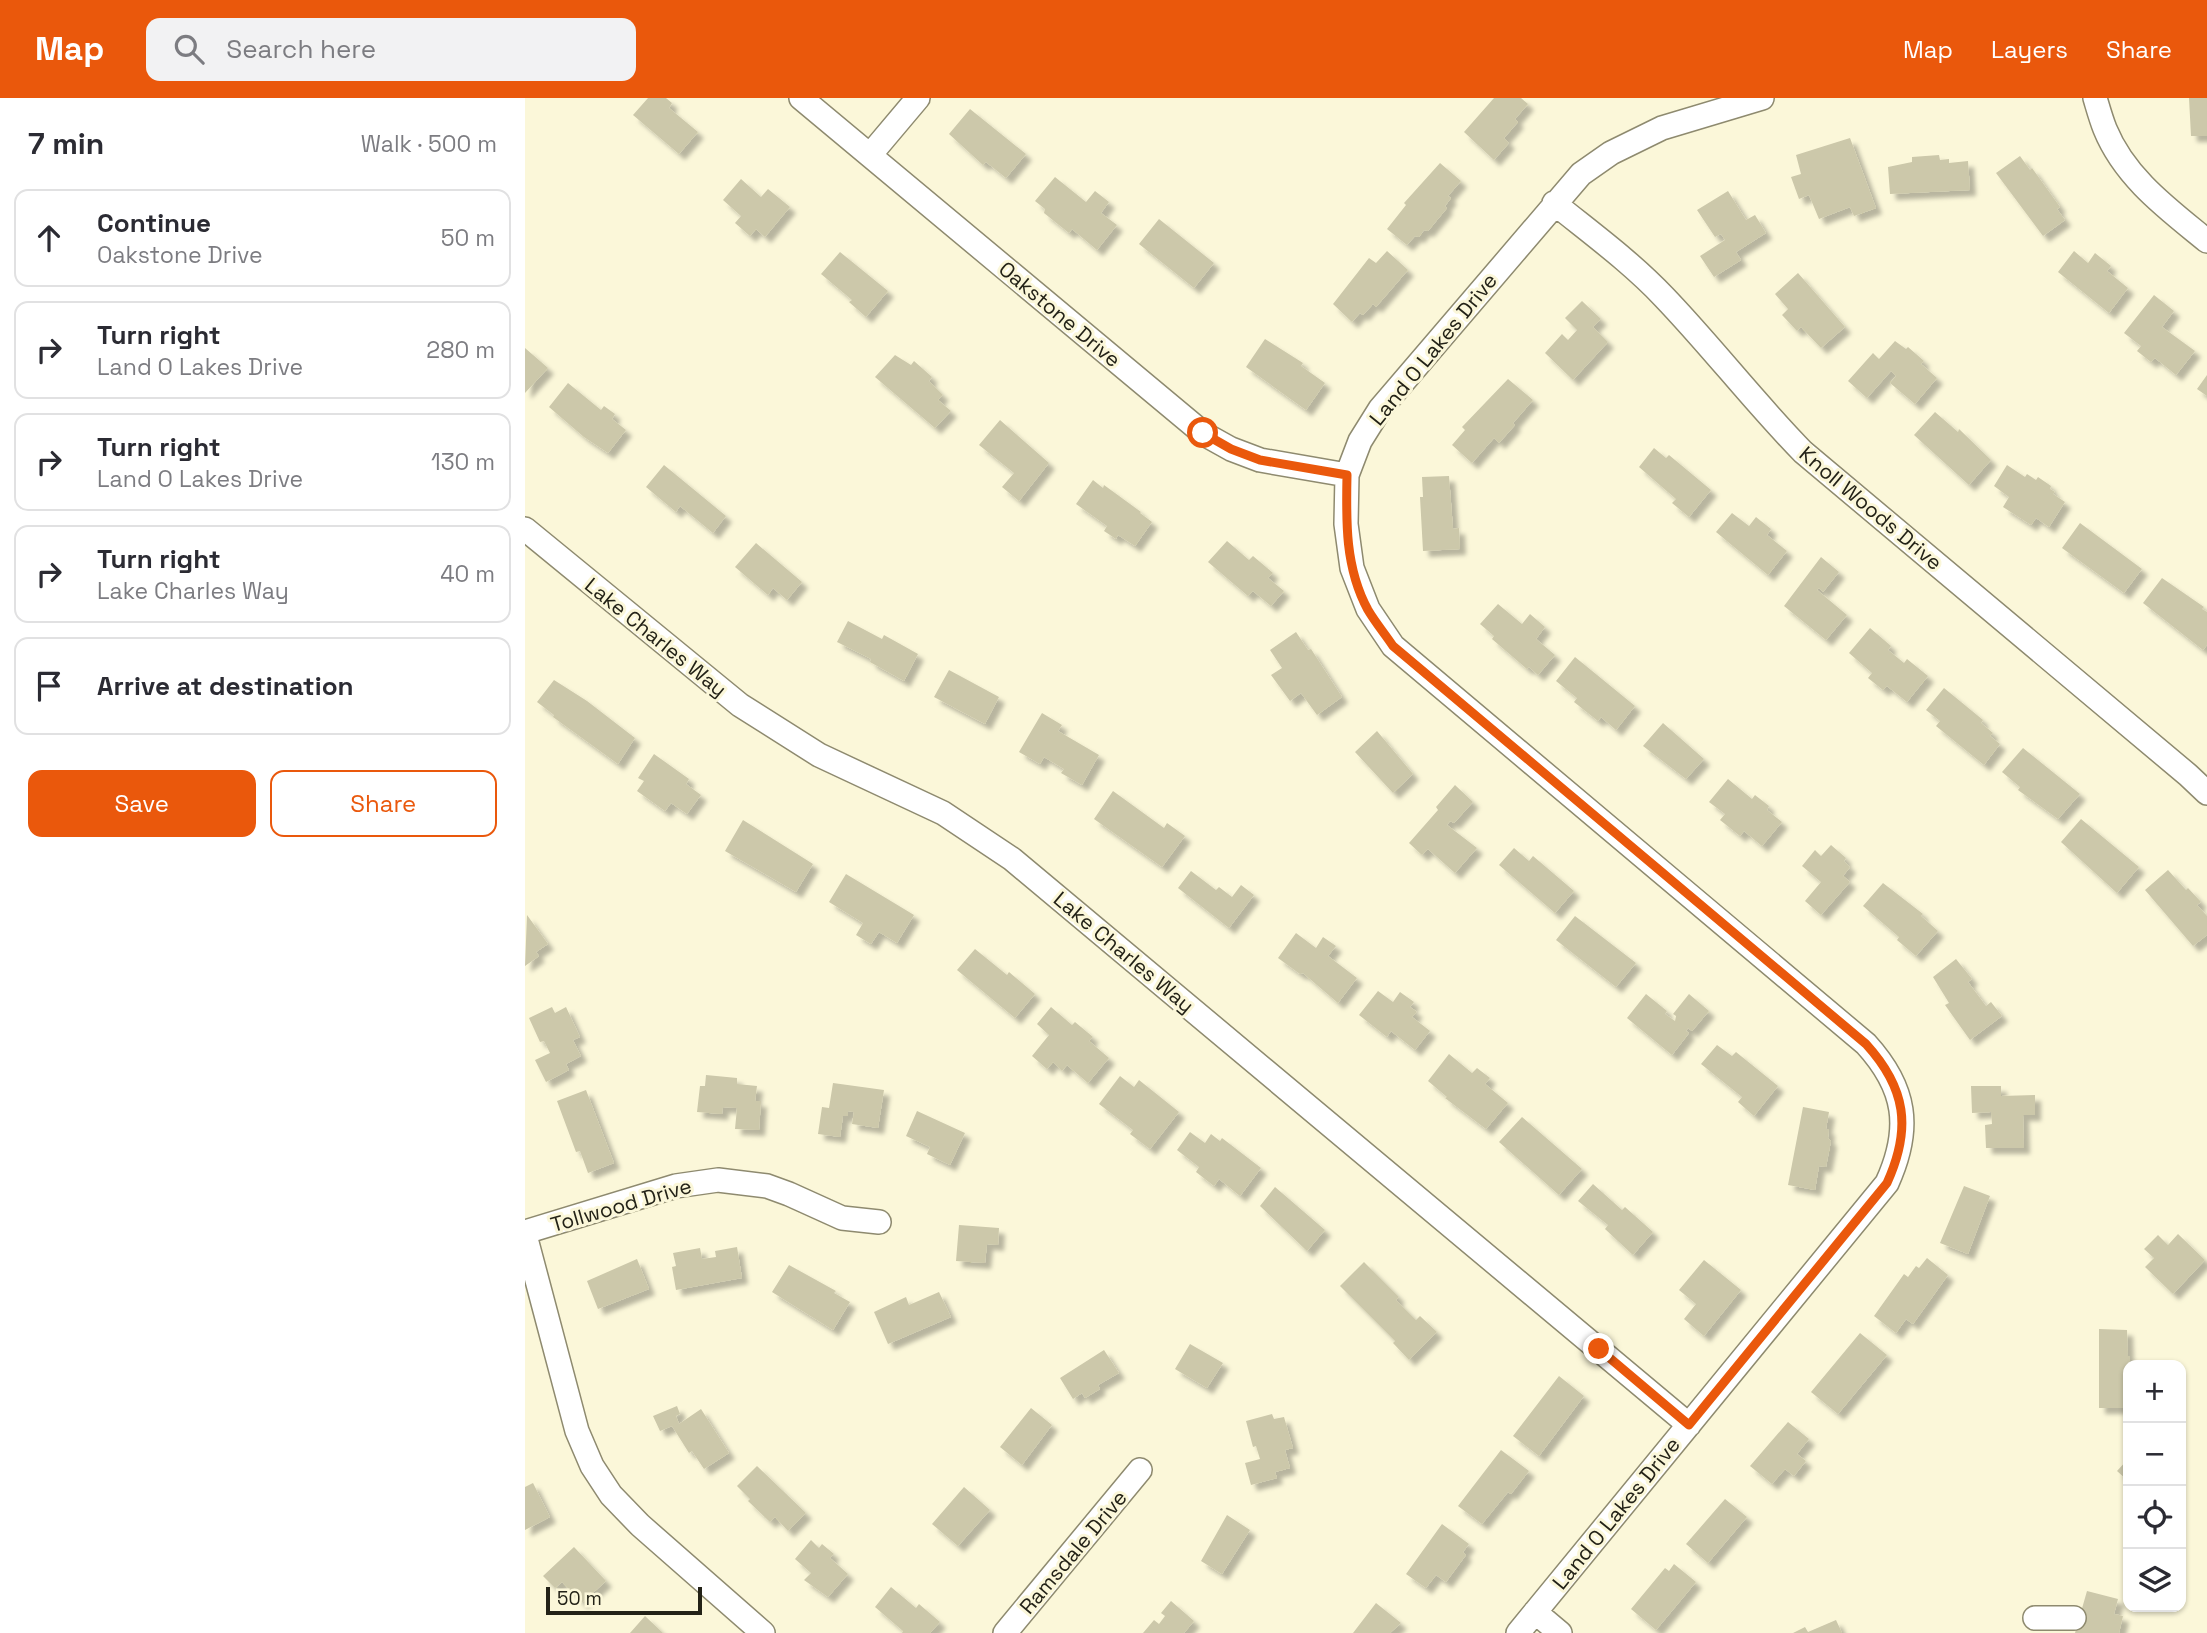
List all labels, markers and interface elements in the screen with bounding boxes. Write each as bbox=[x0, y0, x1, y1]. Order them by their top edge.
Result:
search box bbox=[146, 18, 636, 81]
text: Map bbox=[35, 28, 104, 70]
icon: search bbox=[170, 30, 208, 68]
text: Search here bbox=[226, 32, 376, 66]
text: Map bbox=[1903, 34, 1953, 65]
text: Layers bbox=[1991, 34, 2068, 65]
text: Share bbox=[2106, 34, 2172, 65]
text: 7 min bbox=[28, 124, 104, 163]
text: Walk · 500 m bbox=[361, 129, 497, 159]
text: Continue bbox=[97, 206, 211, 240]
icon: ahead bbox=[30, 219, 68, 257]
text: 50 m bbox=[441, 223, 495, 253]
text: Oakstone Drive bbox=[97, 240, 263, 270]
street label: Oakstone Drive bbox=[993, 255, 1127, 373]
street label: Land O Lakes Drive bbox=[1363, 267, 1503, 431]
text: Turn right bbox=[97, 318, 221, 352]
icon: right bbox=[30, 331, 68, 369]
text: 280 m bbox=[426, 335, 495, 365]
text: Land O Lakes Drive bbox=[97, 352, 303, 382]
route start bbox=[1187, 417, 1218, 448]
text: Turn right bbox=[97, 430, 221, 464]
street label: Knoll Woods Drive bbox=[1794, 440, 1948, 576]
icon: right bbox=[30, 443, 68, 481]
text: 130 m bbox=[431, 447, 495, 477]
text: Land O Lakes Drive bbox=[97, 464, 303, 494]
text: Turn right bbox=[97, 542, 221, 576]
icon: right bbox=[30, 555, 68, 593]
text: 40 m bbox=[440, 559, 495, 589]
street label: Lake Charles Way bbox=[579, 571, 733, 703]
text: Lake Charles Way bbox=[97, 576, 289, 606]
icon: arrive bbox=[30, 667, 68, 705]
text: Arrive at destination bbox=[97, 669, 354, 703]
button: Save bbox=[28, 770, 256, 837]
button: Share bbox=[270, 770, 497, 837]
street label: Lake Charles Way bbox=[1048, 885, 1200, 1019]
street label: Tollwood Drive bbox=[547, 1172, 695, 1238]
route end bbox=[1583, 1333, 1614, 1364]
map controls bbox=[2123, 1360, 2186, 1612]
button: + bbox=[2123, 1360, 2186, 1423]
button: − bbox=[2123, 1423, 2186, 1486]
street label: Land O Lakes Drive bbox=[1546, 1431, 1686, 1595]
street label: Ramsdale Drive bbox=[1013, 1485, 1133, 1619]
button: locate bbox=[2123, 1486, 2186, 1549]
button: layers bbox=[2123, 1549, 2186, 1612]
scale bar bbox=[546, 1584, 702, 1616]
text: 50 m bbox=[557, 1586, 602, 1611]

